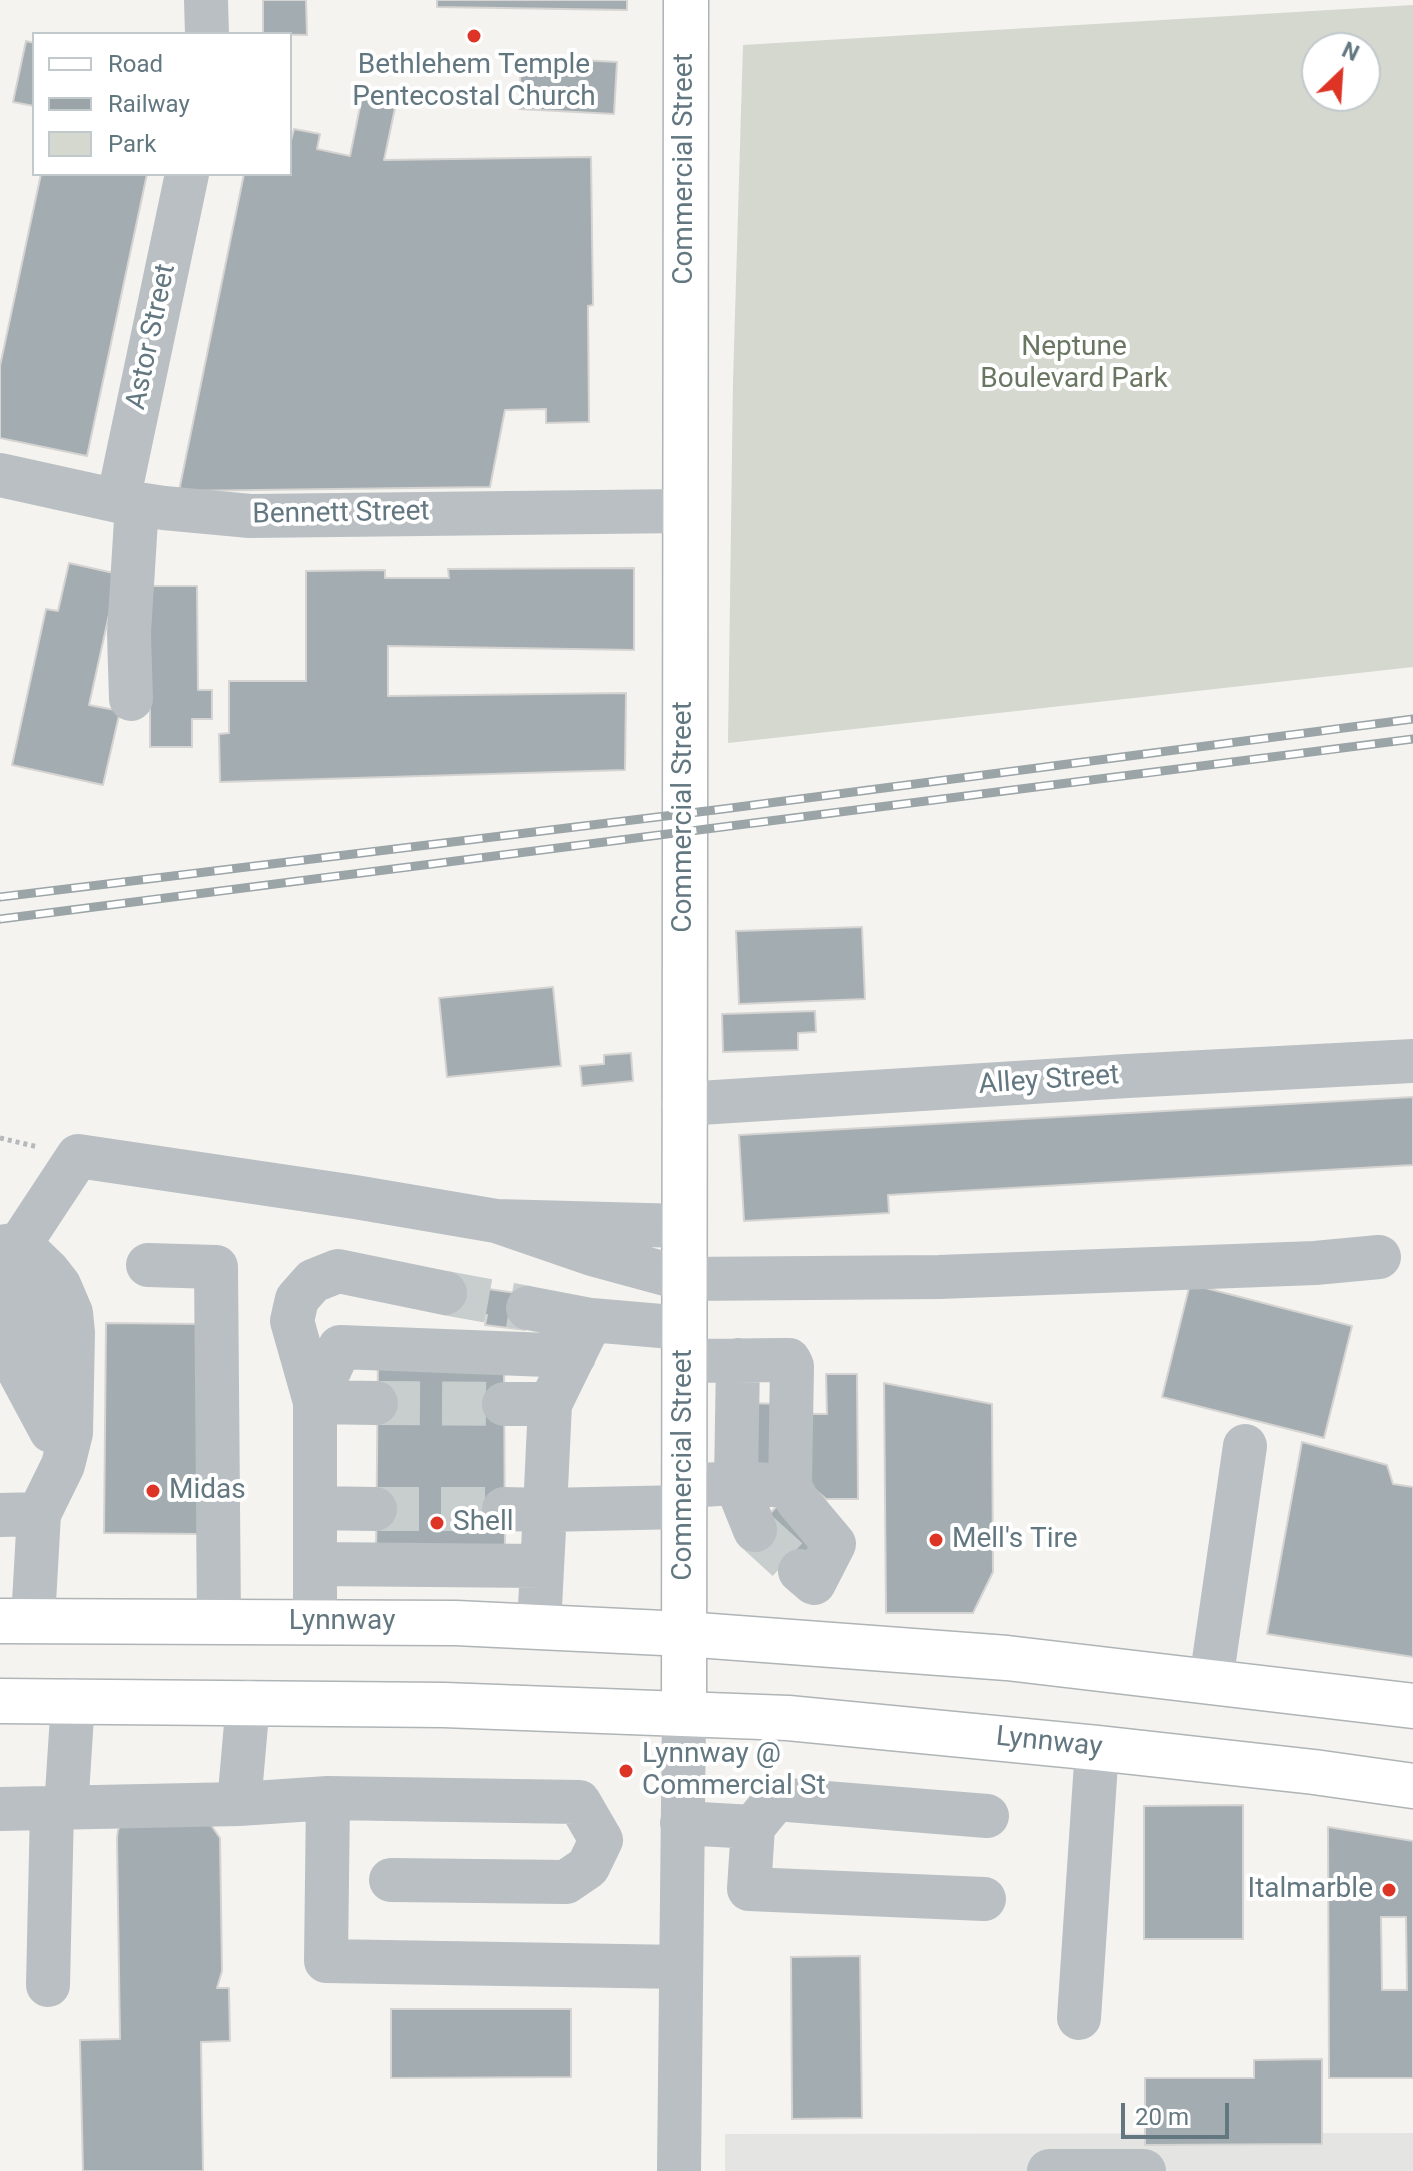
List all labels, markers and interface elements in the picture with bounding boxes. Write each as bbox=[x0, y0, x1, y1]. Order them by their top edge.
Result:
marker: Bethlehem Temple Pentecostal Church bbox=[465, 27, 483, 45]
legend bbox=[32, 32, 292, 176]
north arrow bbox=[1301, 32, 1381, 112]
text: N bbox=[1338, 37, 1363, 66]
place label: Bethlehem Temple Pentecostal Church bbox=[352, 49, 596, 115]
text: Road bbox=[108, 50, 163, 78]
street label: Commercial Street bbox=[668, 53, 702, 285]
text: Railway bbox=[108, 90, 190, 118]
text: Park bbox=[108, 130, 156, 158]
street label: Astor Street bbox=[120, 261, 184, 413]
park label: Neptune Boulevard Park bbox=[980, 331, 1168, 397]
street label: Bennett Street bbox=[252, 496, 430, 532]
street label: Commercial Street bbox=[667, 701, 701, 933]
street label: Alley Street bbox=[978, 1059, 1120, 1103]
street label: Commercial Street bbox=[667, 1349, 701, 1581]
place label: Midas bbox=[169, 1474, 246, 1508]
marker: Midas bbox=[144, 1482, 162, 1500]
place label: Shell bbox=[453, 1506, 514, 1540]
marker: Shell bbox=[428, 1514, 446, 1532]
place label: Mell's Tire bbox=[952, 1523, 1078, 1557]
marker: Mell's Tire bbox=[927, 1531, 945, 1549]
street label: Lynnway bbox=[289, 1605, 395, 1639]
street label: Lynnway bbox=[994, 1721, 1104, 1765]
place label: Lynnway @ Commercial St bbox=[642, 1738, 826, 1804]
marker: Lynnway @ Commercial St bbox=[617, 1762, 635, 1780]
place label: Italmarble bbox=[1248, 1873, 1373, 1907]
marker: Italmarble bbox=[1380, 1881, 1398, 1899]
scale bar bbox=[1125, 2087, 1233, 2137]
text: 20 m bbox=[1135, 2103, 1189, 2131]

